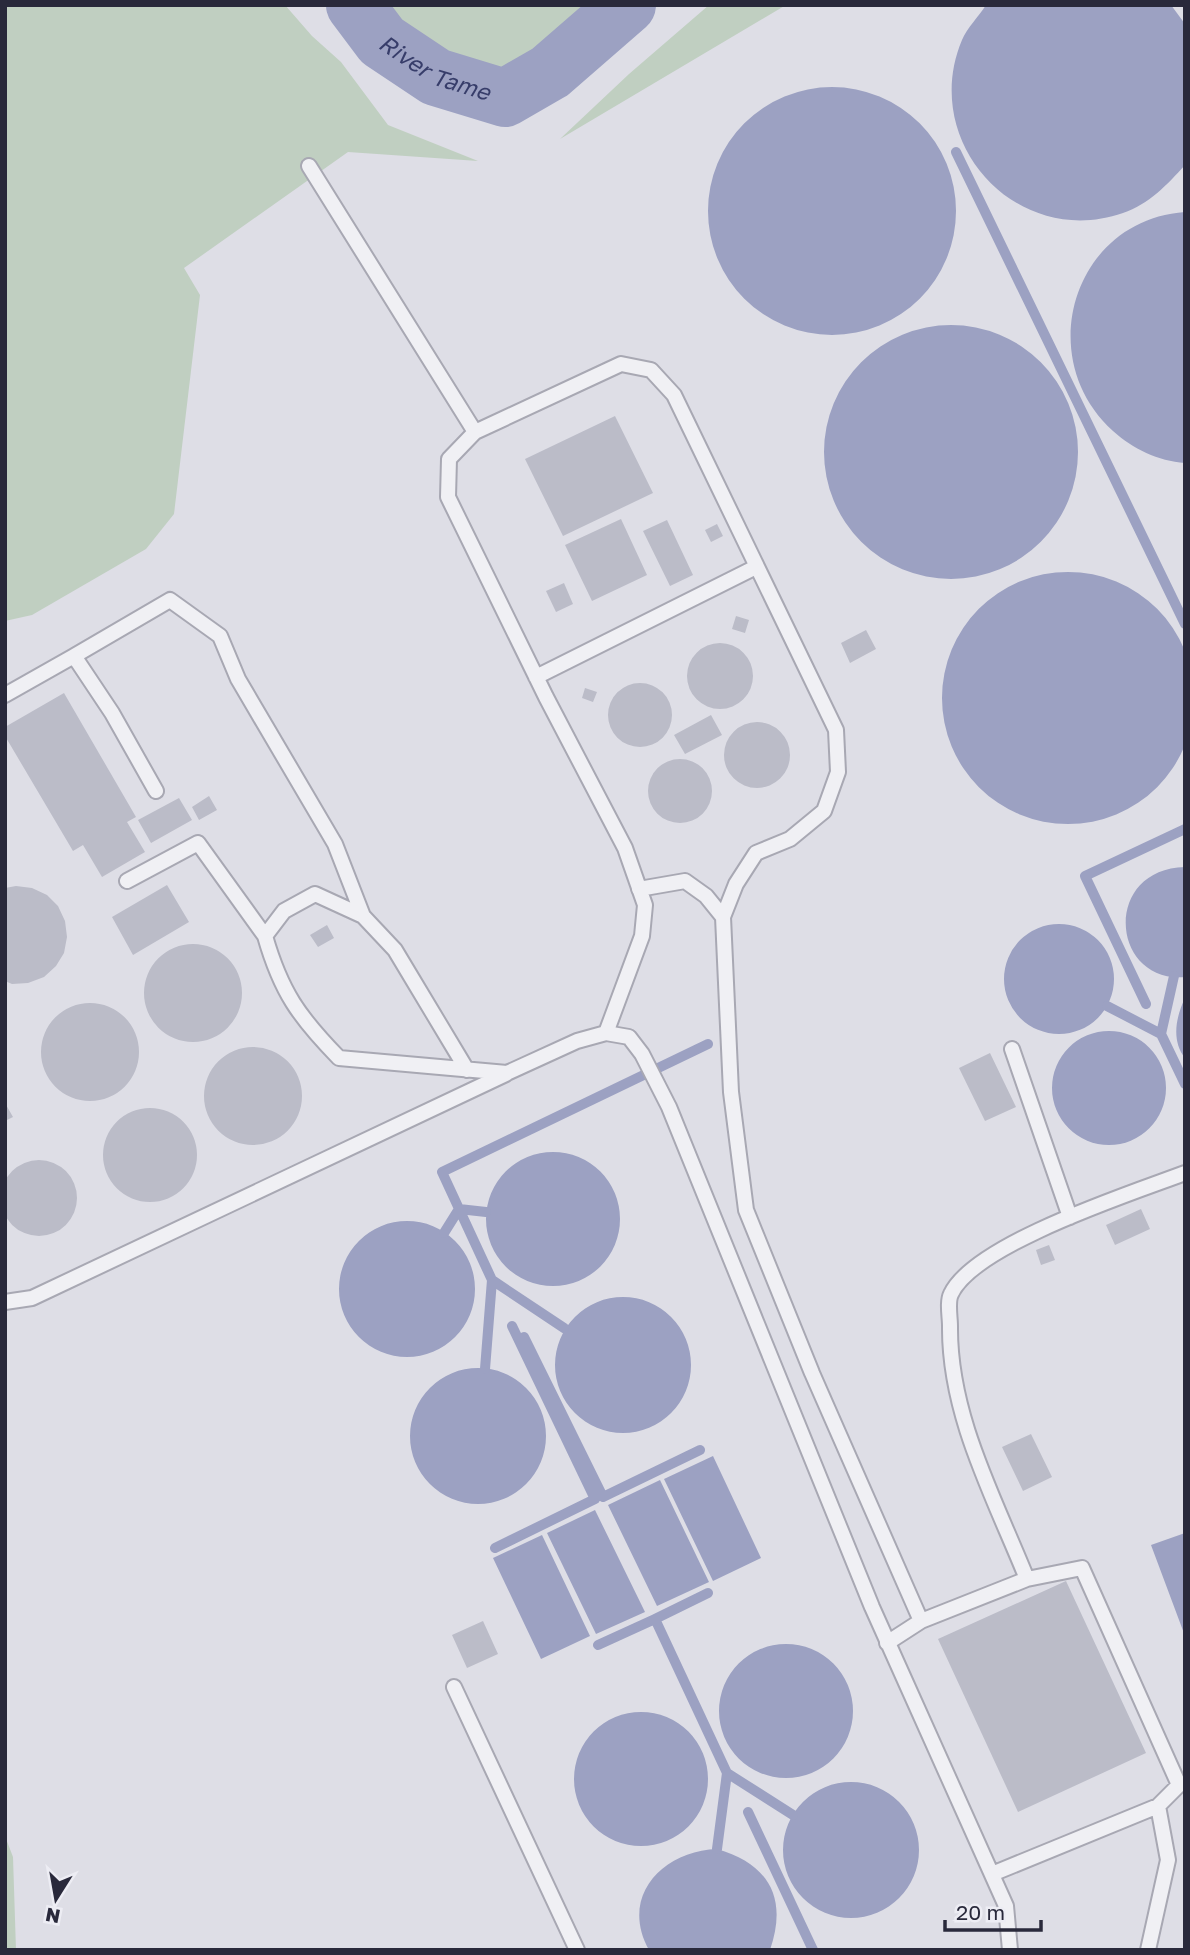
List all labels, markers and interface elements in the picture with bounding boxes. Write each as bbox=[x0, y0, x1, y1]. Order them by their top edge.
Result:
water label: River Tame bbox=[374, 28, 495, 106]
north arrow bbox=[21, 1864, 91, 1934]
scale bar bbox=[945, 1888, 1041, 1932]
text: 20 m bbox=[956, 1899, 1005, 1925]
text: N bbox=[43, 1904, 62, 1929]

